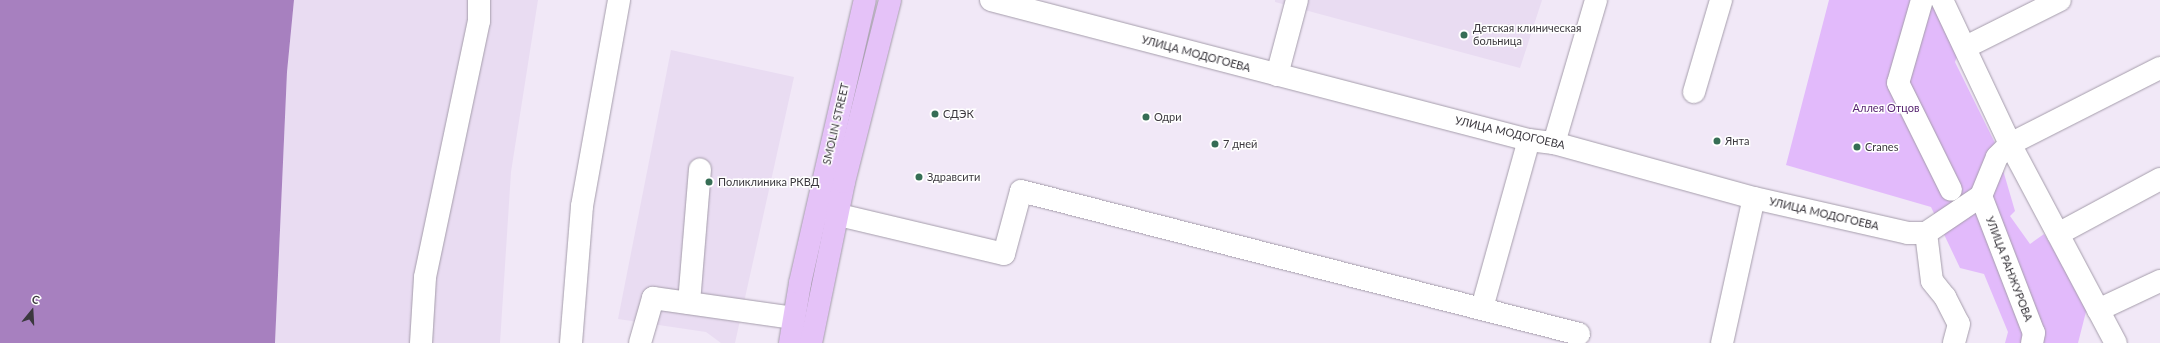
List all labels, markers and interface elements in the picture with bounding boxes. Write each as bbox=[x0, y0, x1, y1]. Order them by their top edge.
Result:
place label: Детская клиническая больница bbox=[1473, 22, 1581, 48]
marker: Детская клиническая больница bbox=[1458, 29, 1470, 41]
street label: УЛИЦА МОДОГОЕВА bbox=[1140, 33, 1252, 75]
street label: SMOLIN STREET bbox=[820, 82, 852, 166]
park label: Аллея Отцов bbox=[1852, 101, 1920, 115]
place label: СДЭК bbox=[943, 107, 974, 121]
marker: СДЭК bbox=[930, 109, 940, 119]
place label: Одри bbox=[1154, 110, 1182, 124]
marker: Одри bbox=[1141, 112, 1151, 122]
street label: УЛИЦА МОДОГОЕВА bbox=[1454, 114, 1566, 152]
place label: Янта bbox=[1725, 134, 1749, 148]
marker: Янта bbox=[1712, 136, 1722, 146]
place label: 7 дней bbox=[1223, 137, 1257, 151]
marker: 7 дней bbox=[1210, 139, 1220, 149]
place label: Cranes bbox=[1865, 140, 1898, 154]
marker: Cranes bbox=[1852, 142, 1862, 152]
place label: Здравсити bbox=[927, 170, 980, 184]
marker: Здравсити bbox=[914, 172, 924, 182]
place label: Поликлиника РКВД bbox=[718, 175, 819, 189]
marker: Поликлиника РКВД bbox=[703, 176, 715, 188]
street label: УЛИЦА МОДОГОЕВА bbox=[1768, 195, 1880, 233]
street label: УЛИЦА РАНЖУРОВА bbox=[1983, 215, 2035, 323]
north arrow bbox=[12, 291, 52, 331]
text: С bbox=[30, 292, 41, 306]

